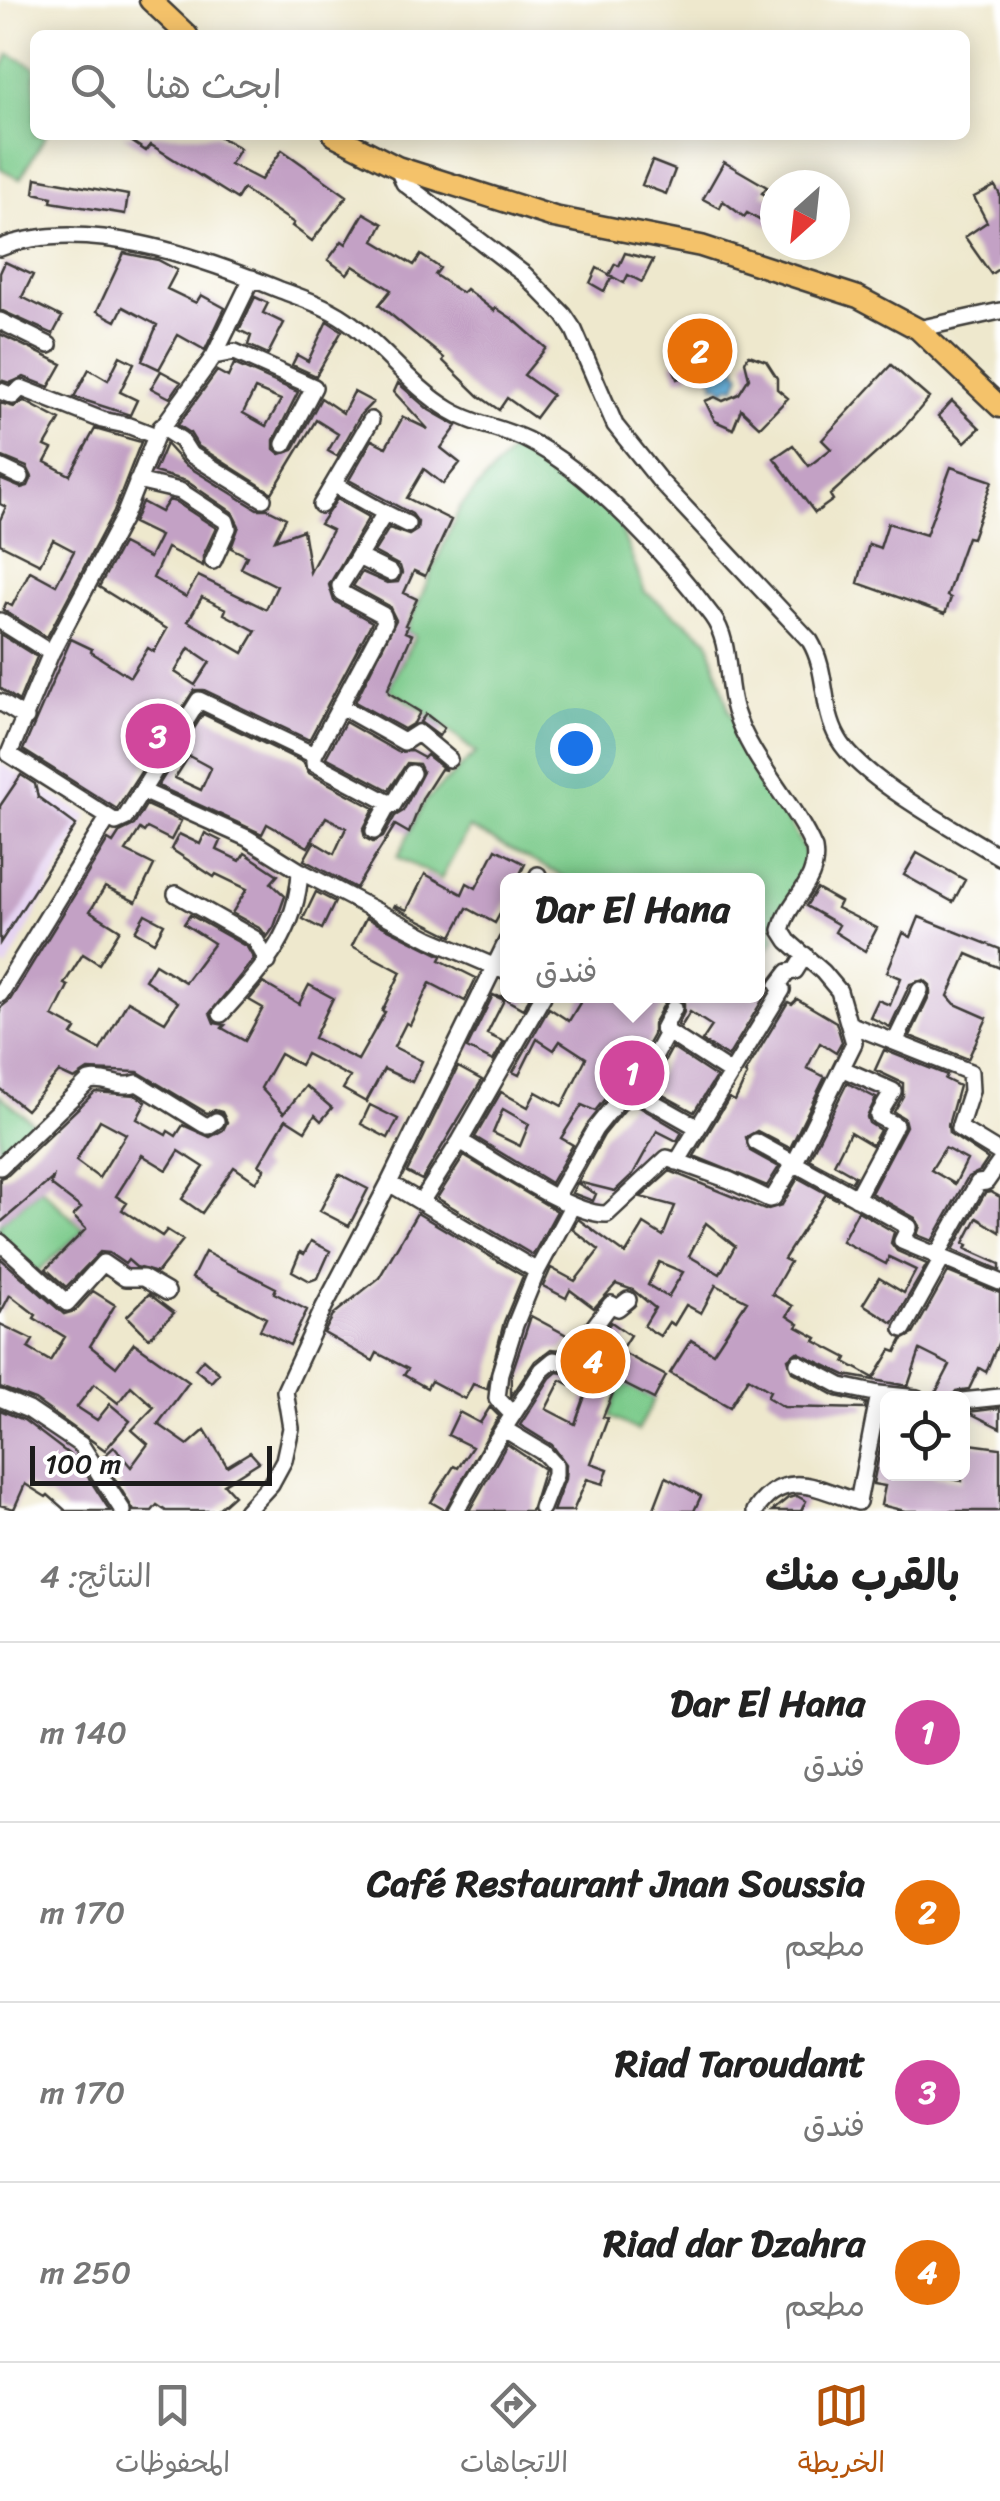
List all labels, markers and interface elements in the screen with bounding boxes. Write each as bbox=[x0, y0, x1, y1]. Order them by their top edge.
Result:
search box bbox=[30, 30, 970, 140]
text: ابحث هنا bbox=[145, 52, 282, 119]
icon: search bbox=[65, 58, 120, 113]
north arrow bbox=[760, 170, 850, 260]
pin: 2 bbox=[668, 314, 732, 388]
pin: 3 bbox=[126, 698, 190, 774]
your location bbox=[550, 723, 601, 774]
popup bbox=[500, 873, 765, 1003]
text: Dar El Hana bbox=[535, 876, 730, 943]
text: فندق bbox=[535, 943, 597, 1000]
pin: 1 bbox=[600, 1036, 664, 1110]
pin: 4 bbox=[560, 1324, 626, 1398]
map controls bbox=[880, 1391, 970, 1481]
button: locate bbox=[880, 1391, 970, 1481]
text: 100 m bbox=[45, 1439, 121, 1488]
scale bar bbox=[30, 1441, 272, 1486]
text: بالقرب منك bbox=[765, 1539, 960, 1613]
text: النتائج: 4 bbox=[40, 1548, 152, 1605]
text: Dar El Hana bbox=[670, 1670, 865, 1737]
text: 140 m bbox=[40, 1704, 127, 1761]
text: 1 bbox=[921, 1704, 934, 1761]
text: فندق bbox=[803, 1737, 865, 1794]
text: Café Restaurant Jnan Soussia bbox=[367, 1850, 865, 1917]
text: 170 m bbox=[40, 1884, 125, 1941]
text: 2 bbox=[918, 1884, 937, 1941]
text: مطعم bbox=[784, 1917, 865, 1974]
text: Riad Taroudant bbox=[615, 2030, 865, 2097]
text: 170 m bbox=[40, 2064, 125, 2121]
text: 3 bbox=[919, 2064, 936, 2121]
text: فندق bbox=[803, 2097, 865, 2154]
text: Riad dar Dzahra bbox=[603, 2210, 865, 2277]
text: 250 m bbox=[40, 2244, 131, 2301]
text: 4 bbox=[918, 2244, 938, 2301]
text: مطعم bbox=[784, 2277, 865, 2334]
tab: المحفوظات bbox=[115, 2378, 230, 2487]
tab: الاتجاهات bbox=[460, 2378, 568, 2487]
tab: الخريطة bbox=[798, 2378, 885, 2487]

